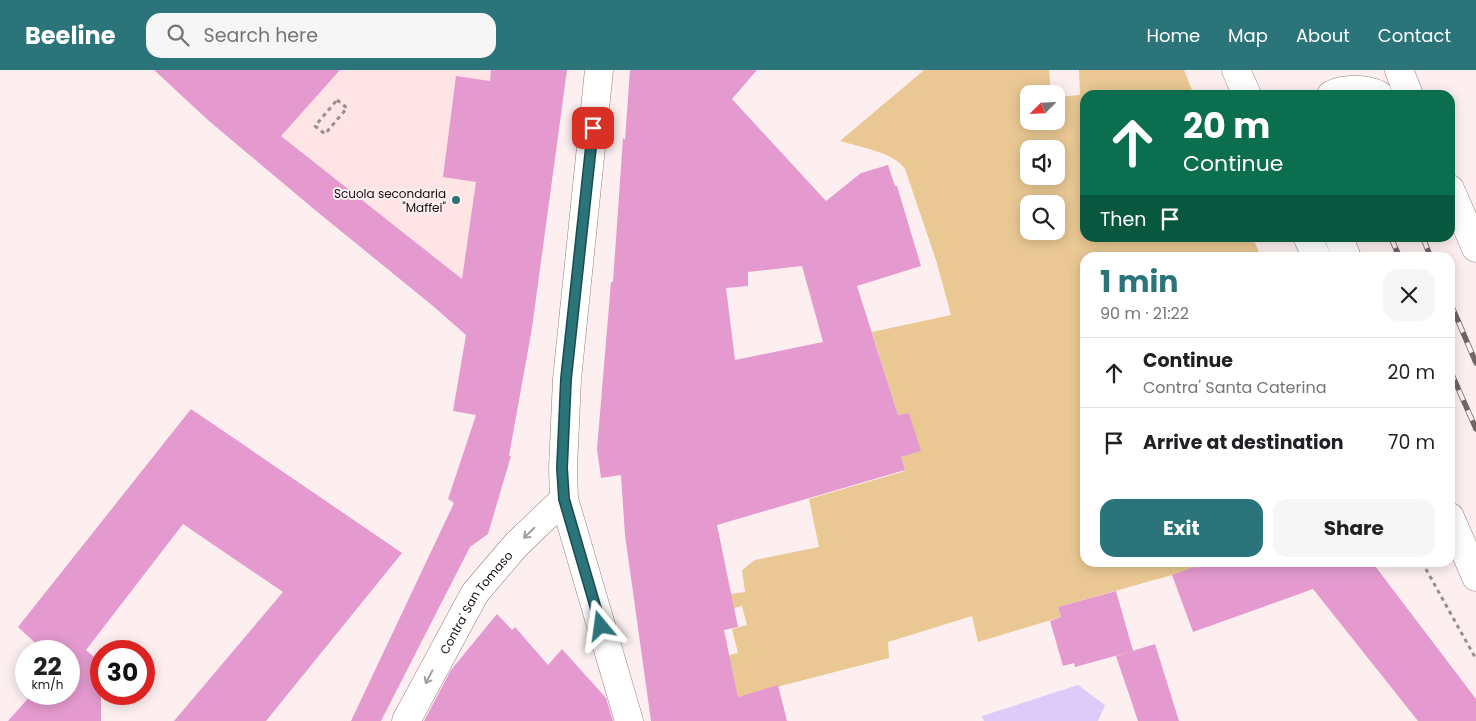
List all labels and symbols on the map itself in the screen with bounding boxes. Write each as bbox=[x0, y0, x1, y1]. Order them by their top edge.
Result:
north arrow bbox=[1020, 85, 1065, 130]
pin bbox=[572, 107, 614, 149]
place label: Scuola secondaria "Maffei" bbox=[334, 185, 446, 216]
marker: Scuola secondaria "Maffei" bbox=[450, 194, 462, 206]
one-way arrow bbox=[523, 527, 535, 539]
street label: Contra' San Tomaso bbox=[435, 547, 516, 657]
position arrow bbox=[574, 599, 626, 651]
speed limit sign: 30 bbox=[90, 640, 155, 705]
one-way arrow bbox=[424, 669, 434, 683]

